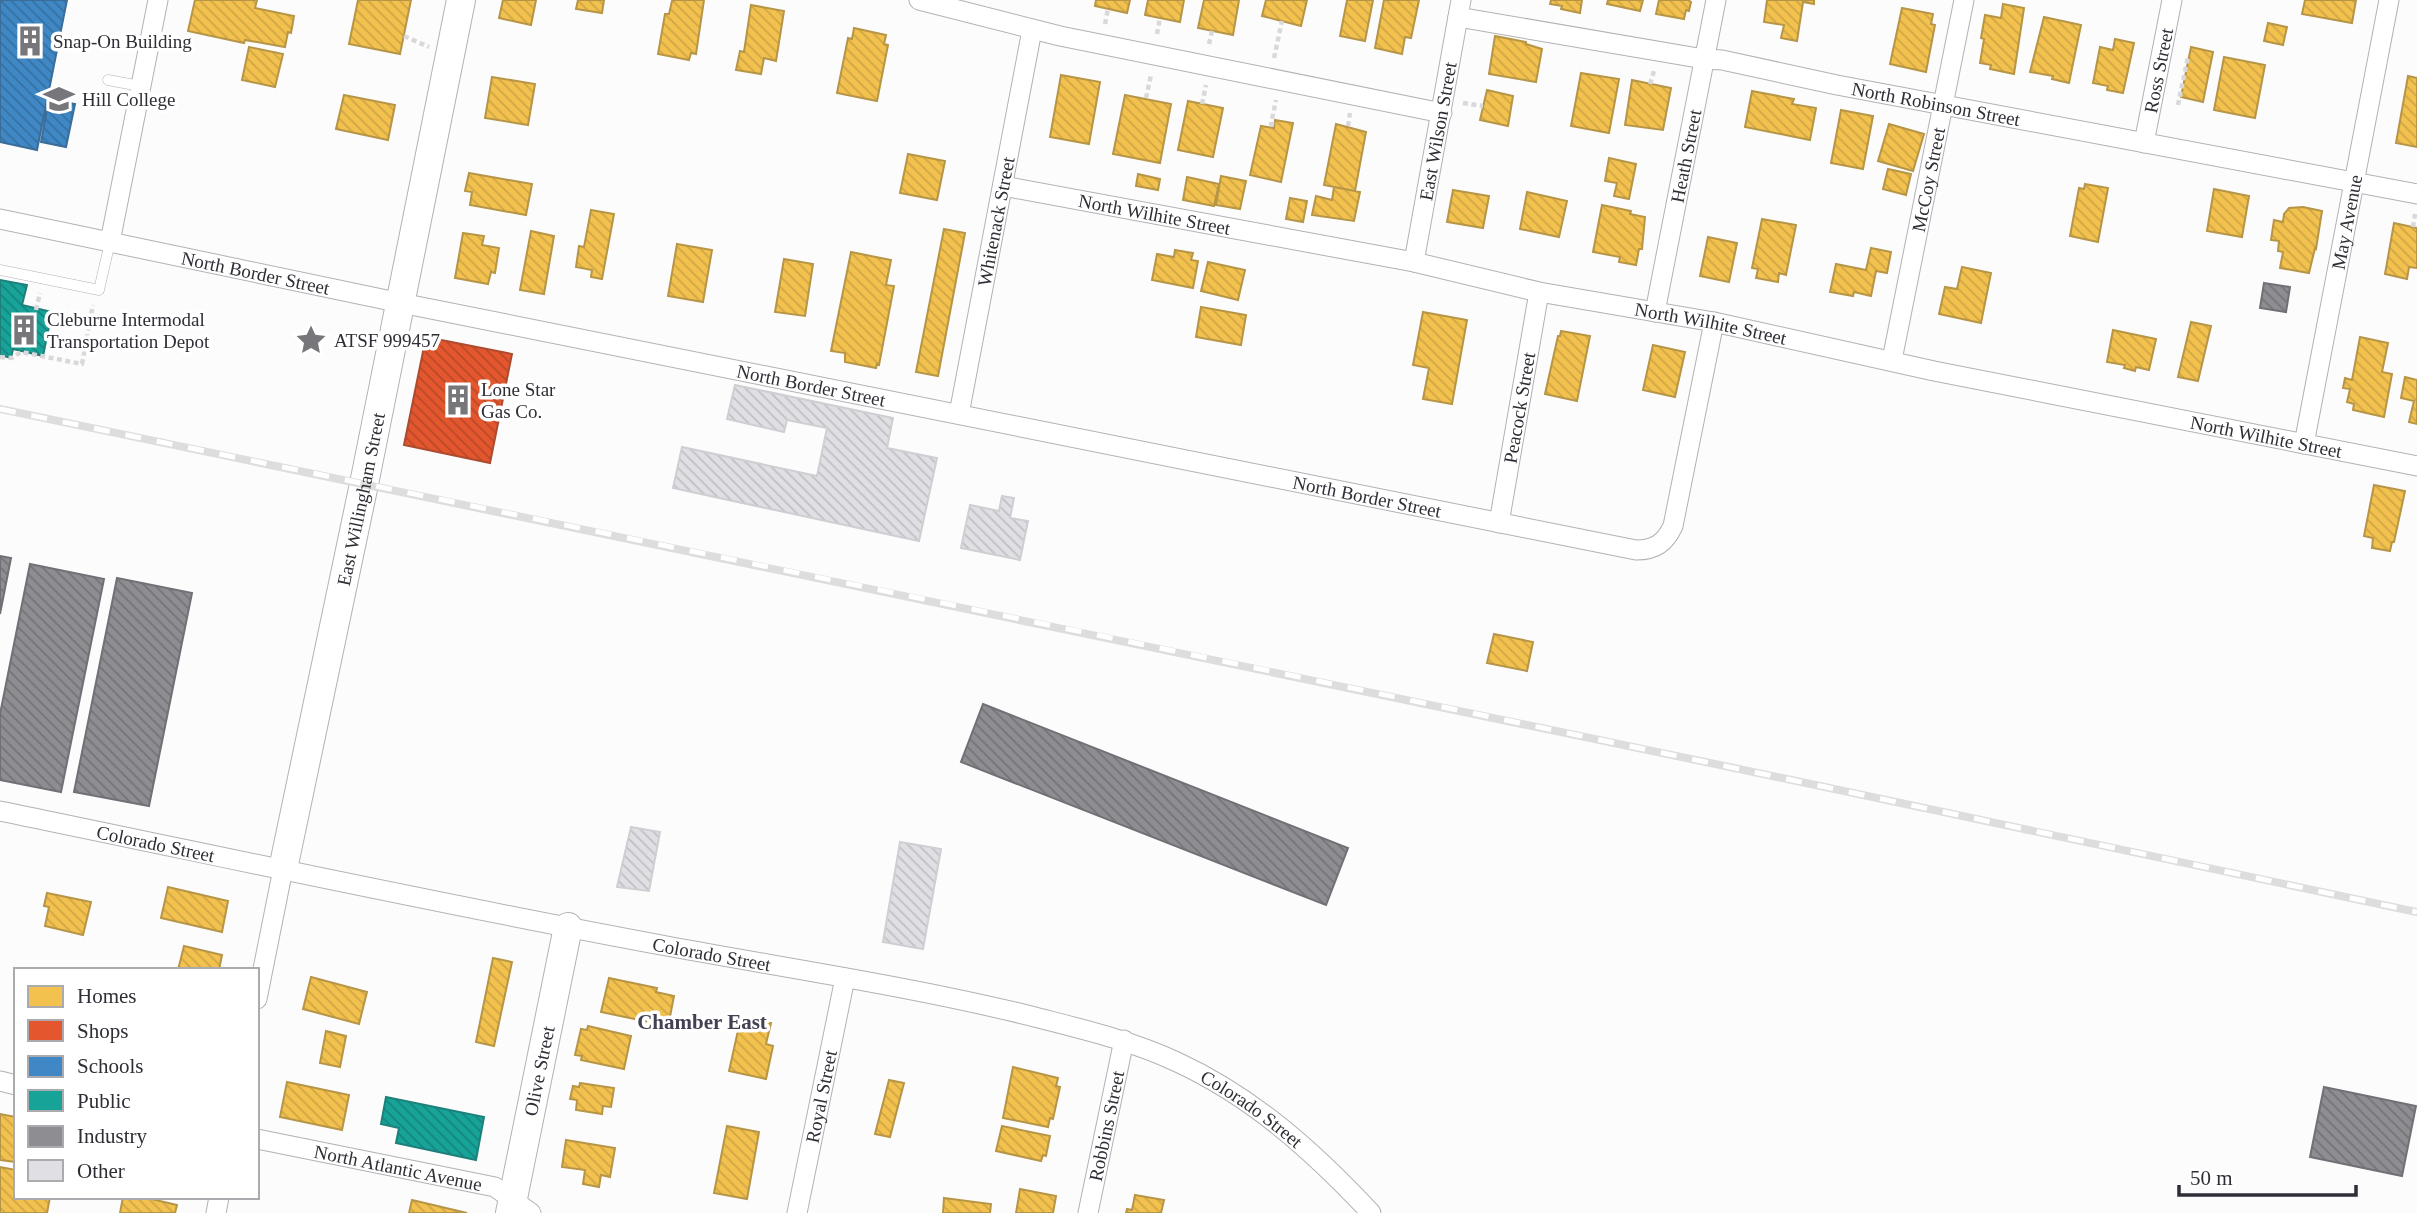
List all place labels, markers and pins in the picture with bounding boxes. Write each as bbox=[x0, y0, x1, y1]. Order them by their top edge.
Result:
building icon: Snap-On Building bbox=[13, 24, 47, 58]
place label: Snap-On Building bbox=[53, 31, 192, 52]
school or university icon: Hill College bbox=[42, 82, 76, 116]
place label: Hill College bbox=[82, 89, 175, 110]
place label: Cleburne Intermodal Transportation Depot bbox=[47, 309, 210, 352]
building icon: Cleburne Intermodal Transportation Depot bbox=[7, 313, 41, 347]
place icon: ATSF 999457 bbox=[294, 323, 328, 357]
place label: ATSF 999457 bbox=[334, 330, 440, 351]
place label: Lone Star Gas Co. bbox=[481, 379, 556, 422]
building icon: Lone Star Gas Co. bbox=[441, 383, 475, 417]

